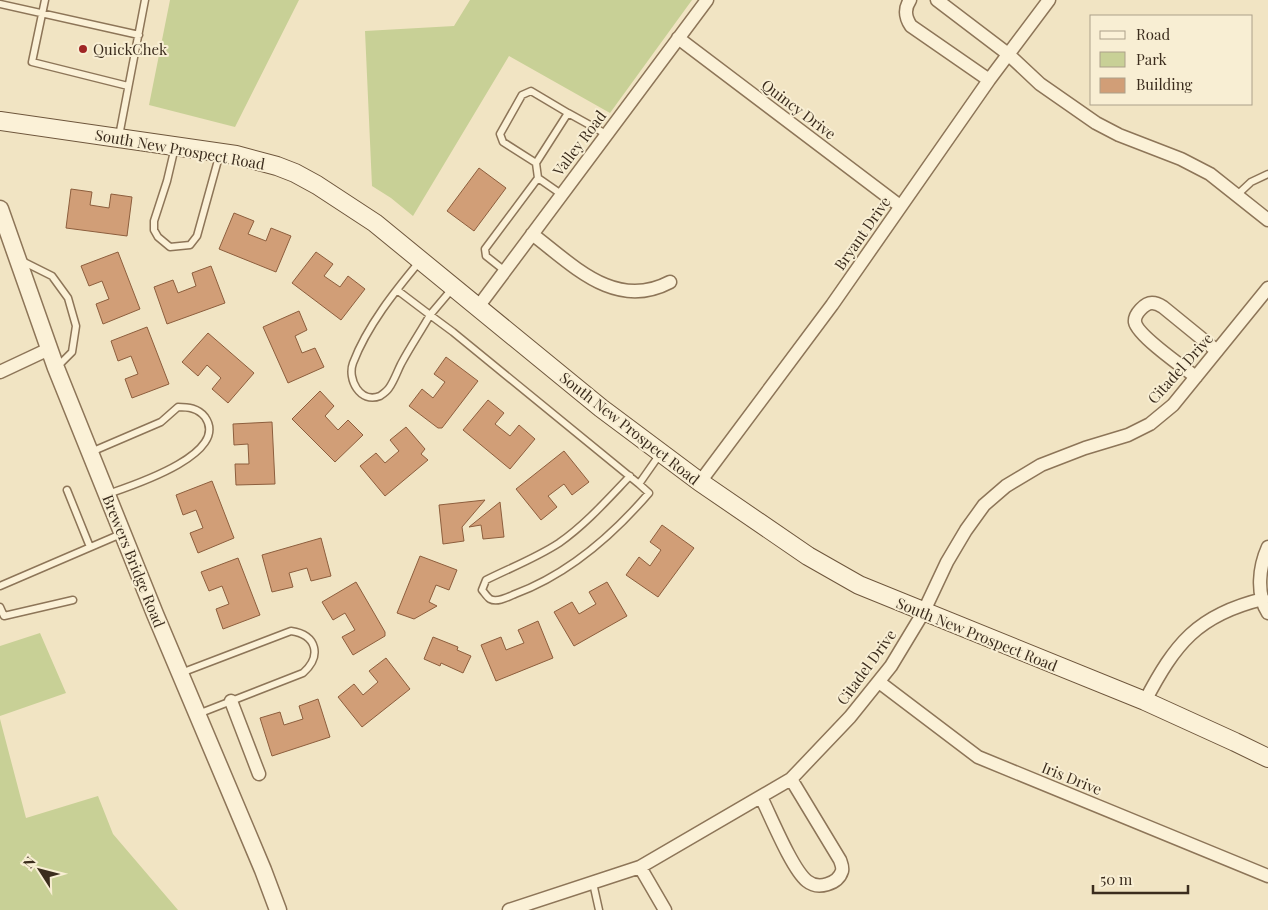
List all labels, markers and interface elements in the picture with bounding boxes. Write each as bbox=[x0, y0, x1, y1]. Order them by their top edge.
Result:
legend bbox=[1090, 15, 1253, 105]
text: Road bbox=[1136, 24, 1170, 44]
place label: QuickChek bbox=[93, 39, 168, 59]
marker: QuickChek bbox=[77, 43, 89, 55]
text: Park bbox=[1136, 49, 1168, 69]
text: Building bbox=[1136, 74, 1193, 94]
street label: Quincy Drive bbox=[758, 75, 840, 143]
street label: Valley Road bbox=[547, 106, 610, 181]
street label: South New Prospect Road bbox=[93, 124, 267, 174]
street label: Bryant Drive bbox=[829, 192, 895, 274]
street label: Citadel Drive bbox=[1143, 328, 1217, 408]
street label: South New Prospect Road bbox=[556, 367, 704, 489]
street label: Brewers Bridge Road bbox=[98, 492, 170, 631]
street label: South New Prospect Road bbox=[893, 592, 1061, 676]
street label: Citadel Drive bbox=[832, 625, 900, 709]
street label: Iris Drive bbox=[1039, 757, 1105, 799]
north arrow bbox=[15, 845, 65, 895]
text: N bbox=[18, 852, 40, 872]
scale bar bbox=[1093, 862, 1188, 894]
text: 50 m bbox=[1100, 869, 1133, 889]

